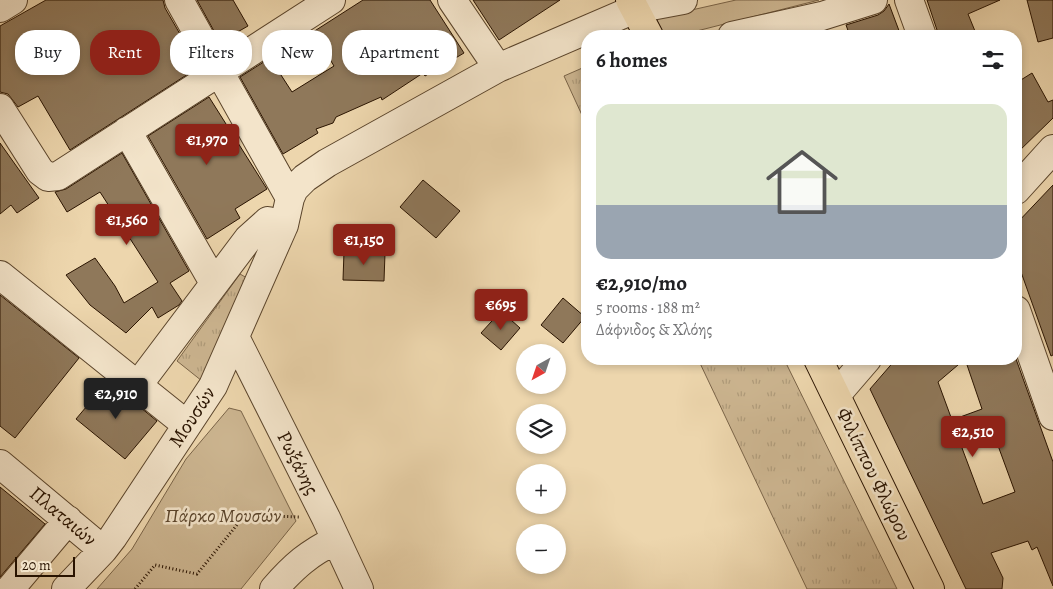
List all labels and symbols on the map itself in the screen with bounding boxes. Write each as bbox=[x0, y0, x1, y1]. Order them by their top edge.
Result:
pin: €1,970 bbox=[166, 124, 248, 166]
pin: €1,560 bbox=[86, 204, 168, 246]
pin: €1,150 bbox=[323, 224, 405, 266]
pin: €695 bbox=[471, 288, 531, 331]
north arrow bbox=[516, 344, 566, 394]
pin: €2,910 bbox=[75, 378, 157, 420]
street label: Μουσών bbox=[162, 381, 222, 453]
street label: Φιλίππου Φλώρου bbox=[830, 403, 918, 545]
pin: €2,510 bbox=[932, 416, 1014, 458]
street label: Ρωξάνης bbox=[270, 427, 326, 499]
street label: Πλαταιών bbox=[24, 480, 102, 552]
park label: Πάρκο Μουσών bbox=[165, 502, 281, 529]
scale bar bbox=[15, 554, 75, 577]

